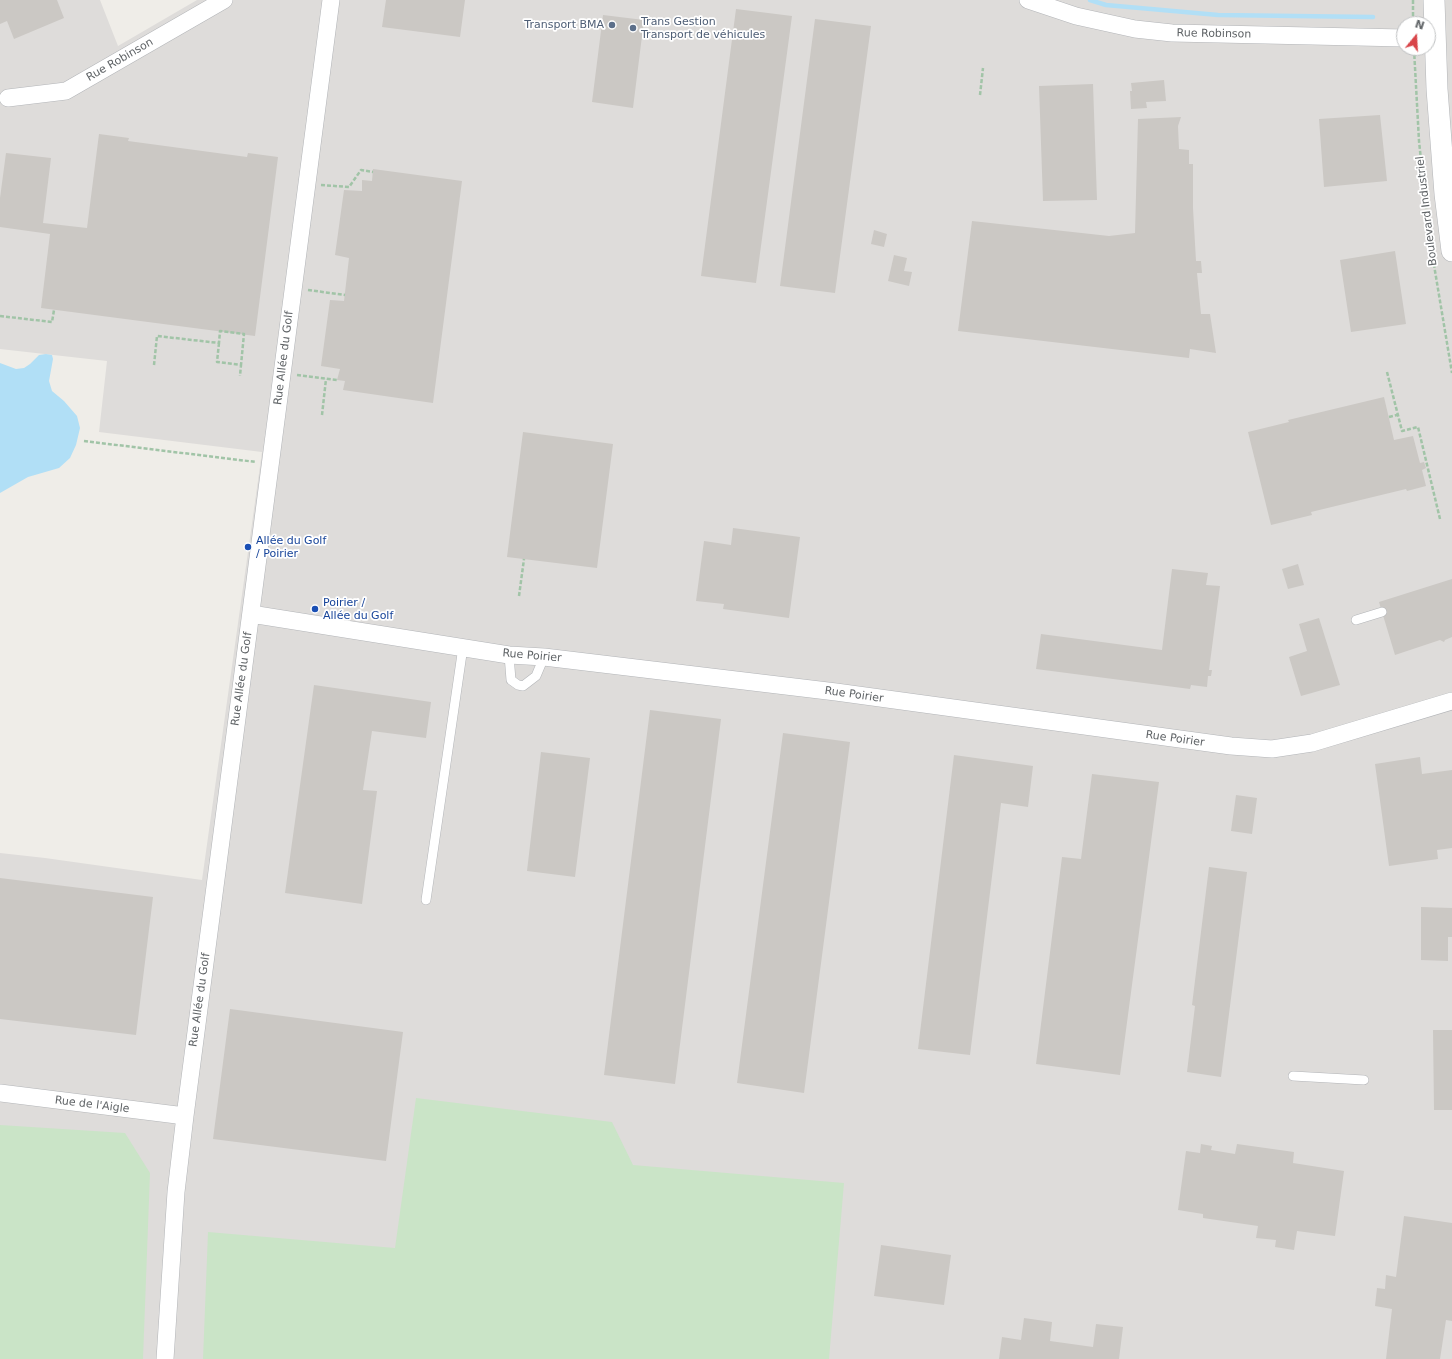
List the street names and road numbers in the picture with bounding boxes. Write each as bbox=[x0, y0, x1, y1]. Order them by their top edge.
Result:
street label: Rue Robinson bbox=[1177, 27, 1251, 41]
street label: Rue Robinson bbox=[84, 36, 156, 84]
street label: Boulevard Industriel bbox=[1414, 155, 1440, 267]
street label: Rue Allée du Golf bbox=[272, 310, 296, 406]
street label: Rue Allée du Golf bbox=[229, 631, 255, 727]
street label: Rue Poirier bbox=[502, 647, 562, 665]
street label: Rue Poirier bbox=[824, 684, 884, 706]
street label: Rue Poirier bbox=[1145, 728, 1205, 750]
street label: Rue Allée du Golf bbox=[187, 952, 213, 1048]
street label: Rue de l'Aigle bbox=[54, 1094, 130, 1116]

